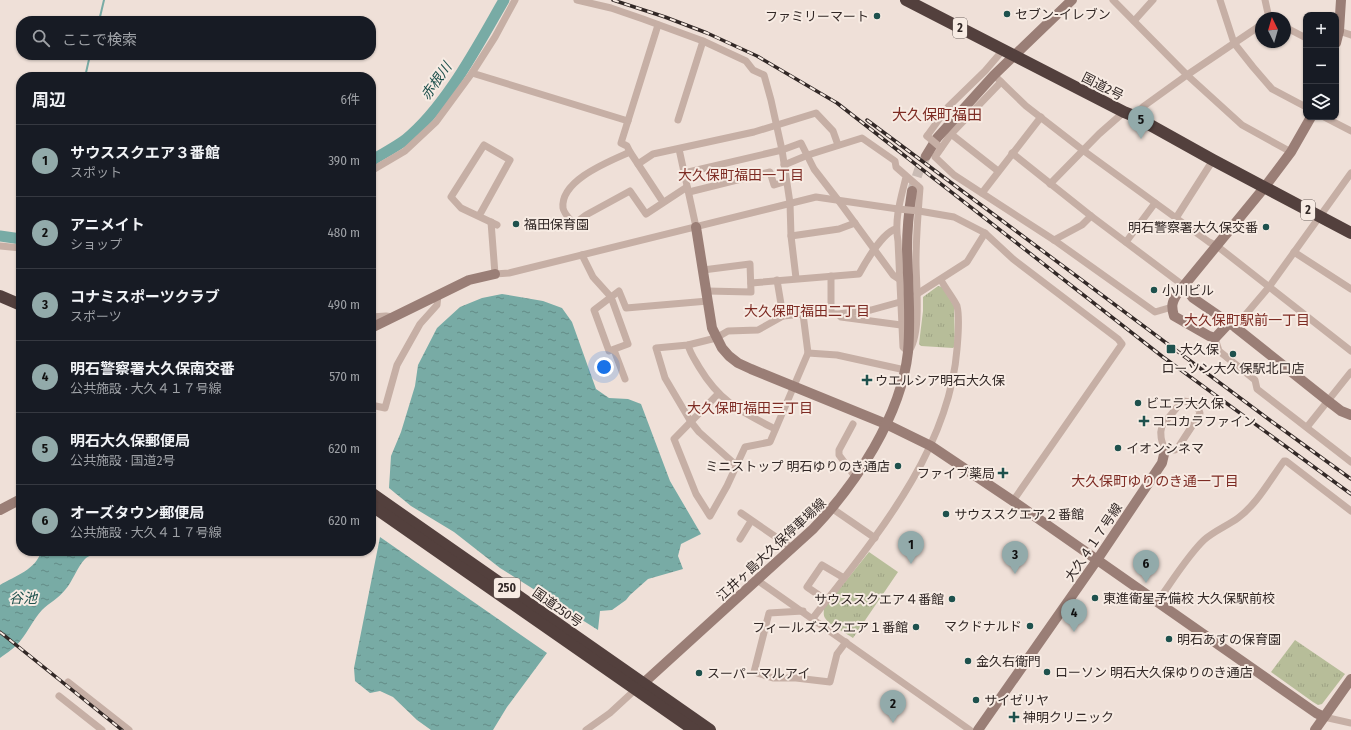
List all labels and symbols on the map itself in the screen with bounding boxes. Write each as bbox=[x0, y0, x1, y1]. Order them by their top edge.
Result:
place label: セブン-イレブン bbox=[1015, 7, 1111, 22]
place label: ファミリーマート bbox=[765, 9, 869, 24]
marker: セブン-イレブン bbox=[1002, 9, 1012, 19]
marker: ファミリーマート bbox=[872, 11, 882, 21]
north arrow bbox=[1255, 12, 1291, 48]
road number: 2 bbox=[953, 18, 967, 38]
water label: 赤根川 bbox=[417, 58, 457, 103]
street label: 国道2号 bbox=[1079, 70, 1126, 103]
district label: 大久保町福田 bbox=[892, 106, 982, 124]
pin: 5 bbox=[1128, 106, 1154, 139]
district label: 大久保町福田一丁目 bbox=[678, 167, 804, 184]
road number: 2 bbox=[1301, 200, 1315, 220]
place label: 福田保育園 bbox=[524, 217, 589, 232]
marker: 福田保育園 bbox=[511, 219, 521, 229]
place label: 明石警察署大久保交番 bbox=[1128, 220, 1258, 235]
marker: 明石警察署大久保交番 bbox=[1261, 222, 1271, 232]
place label: 小川ビル bbox=[1162, 283, 1214, 298]
marker: 小川ビル bbox=[1149, 285, 1159, 295]
district label: 大久保町福田二丁目 bbox=[744, 303, 870, 320]
district label: 大久保町駅前一丁目 bbox=[1184, 312, 1310, 329]
place label: 大久保 bbox=[1180, 342, 1219, 357]
marker: 大久保 bbox=[1165, 343, 1177, 355]
marker: ローソン大久保駅北口店 bbox=[1228, 349, 1238, 359]
your location bbox=[594, 357, 614, 377]
place label: ローソン大久保駅北口店 bbox=[1161, 361, 1305, 376]
place label: ウエルシア明石大久保 bbox=[875, 373, 1005, 388]
marker: ウエルシア明石大久保 bbox=[862, 375, 872, 385]
place label: ビエラ大久保 bbox=[1146, 396, 1224, 411]
marker: ビエラ大久保 bbox=[1133, 398, 1143, 408]
district label: 大久保町福田三丁目 bbox=[687, 400, 813, 417]
place label: ココカラファイン bbox=[1152, 414, 1256, 429]
marker: ココカラファイン bbox=[1139, 416, 1149, 426]
place label: イオンシネマ bbox=[1126, 441, 1204, 456]
marker: イオンシネマ bbox=[1113, 443, 1123, 453]
place label: ミニストップ 明石ゆりのき通店 bbox=[705, 459, 890, 474]
marker: ミニストップ 明石ゆりのき通店 bbox=[893, 461, 903, 471]
place label: ファイブ薬局 bbox=[917, 466, 995, 481]
marker: ファイブ薬局 bbox=[998, 468, 1008, 478]
district label: 大久保町ゆりのき通一丁目 bbox=[1071, 473, 1239, 490]
street label: 江井ヶ島大久保停車場線 bbox=[714, 495, 829, 604]
street label: 大久４１７号線 bbox=[1062, 500, 1125, 584]
place label: サウススクエア２番館 bbox=[954, 507, 1084, 522]
marker: サウススクエア２番館 bbox=[941, 509, 951, 519]
pin: 1 bbox=[898, 531, 924, 564]
pin: 3 bbox=[1002, 541, 1028, 574]
pin: 6 bbox=[1133, 550, 1159, 583]
road number: 250 bbox=[494, 578, 520, 598]
street label: 国道250号 bbox=[530, 585, 586, 630]
water label: 谷池 bbox=[9, 590, 39, 607]
place label: 東進衛星予備校 大久保駅前校 bbox=[1103, 591, 1275, 606]
place label: サウススクエア４番館 bbox=[814, 592, 944, 607]
marker: 東進衛星予備校 大久保駅前校 bbox=[1090, 593, 1100, 603]
marker: サウススクエア４番館 bbox=[947, 594, 957, 604]
pin: 4 bbox=[1061, 599, 1087, 632]
place label: マクドナルド bbox=[944, 619, 1022, 634]
place label: フィールズスクエア１番館 bbox=[752, 620, 908, 635]
marker: マクドナルド bbox=[1025, 621, 1035, 631]
marker: フィールズスクエア１番館 bbox=[911, 622, 921, 632]
place label: 明石あすの保育園 bbox=[1177, 632, 1281, 647]
marker: 明石あすの保育園 bbox=[1164, 634, 1174, 644]
place label: 金久右衛門 bbox=[976, 654, 1041, 669]
marker: 金久右衛門 bbox=[963, 656, 973, 666]
place label: ローソン 明石大久保ゆりのき通店 bbox=[1055, 665, 1253, 680]
place label: スーパーマルアイ bbox=[707, 666, 810, 681]
marker: ローソン 明石大久保ゆりのき通店 bbox=[1042, 667, 1052, 677]
marker: スーパーマルアイ bbox=[694, 668, 704, 678]
pin: 2 bbox=[880, 690, 906, 723]
place label: サイゼリヤ bbox=[984, 693, 1049, 708]
marker: サイゼリヤ bbox=[971, 695, 981, 705]
place label: 神明クリニック bbox=[1023, 710, 1114, 725]
marker: 神明クリニック bbox=[1008, 711, 1020, 723]

